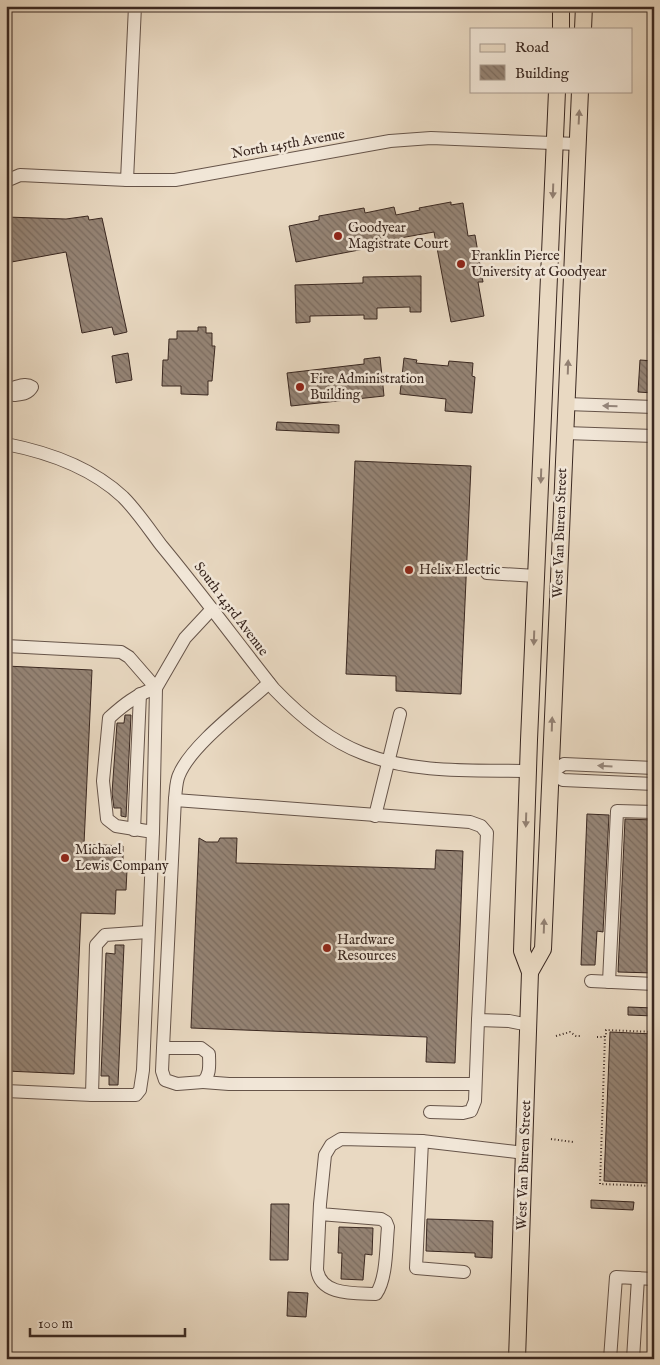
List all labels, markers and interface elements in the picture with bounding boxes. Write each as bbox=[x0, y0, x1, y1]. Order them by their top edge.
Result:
legend bbox=[470, 28, 632, 92]
text: Road bbox=[515, 38, 550, 57]
text: Building bbox=[515, 64, 570, 83]
one-way arrow bbox=[575, 109, 583, 125]
street label: North 145th Avenue bbox=[230, 125, 347, 163]
one-way arrow bbox=[548, 184, 556, 200]
place label: Goodyear Magistrate Court bbox=[348, 219, 449, 253]
marker: Goodyear Magistrate Court bbox=[332, 230, 344, 242]
place label: Franklin Pierce University at Goodyear bbox=[471, 247, 607, 281]
marker: Franklin Pierce University at Goodyear bbox=[455, 258, 467, 270]
one-way arrow bbox=[564, 359, 572, 375]
place label: Fire Administration Building bbox=[310, 370, 425, 404]
marker: Fire Administration Building bbox=[294, 381, 306, 393]
one-way arrow bbox=[602, 401, 618, 409]
one-way arrow bbox=[536, 468, 544, 484]
street label: West Van Buren Street bbox=[549, 468, 571, 598]
street label: South 143rd Avenue bbox=[190, 558, 273, 660]
place label: Helix Electric bbox=[419, 561, 500, 579]
marker: Helix Electric bbox=[403, 564, 415, 576]
one-way arrow bbox=[529, 631, 537, 647]
one-way arrow bbox=[549, 716, 557, 732]
one-way arrow bbox=[597, 761, 613, 769]
one-way arrow bbox=[522, 812, 530, 828]
place label: Michael Lewis Company bbox=[75, 841, 169, 875]
marker: Michael Lewis Company bbox=[59, 852, 71, 864]
one-way arrow bbox=[540, 918, 548, 934]
place label: Hardware Resources bbox=[337, 931, 396, 965]
marker: Hardware Resources bbox=[321, 942, 333, 954]
street label: West Van Buren Street bbox=[513, 1100, 535, 1230]
scale bar bbox=[30, 1305, 185, 1337]
text: 100 m bbox=[38, 1314, 74, 1333]

